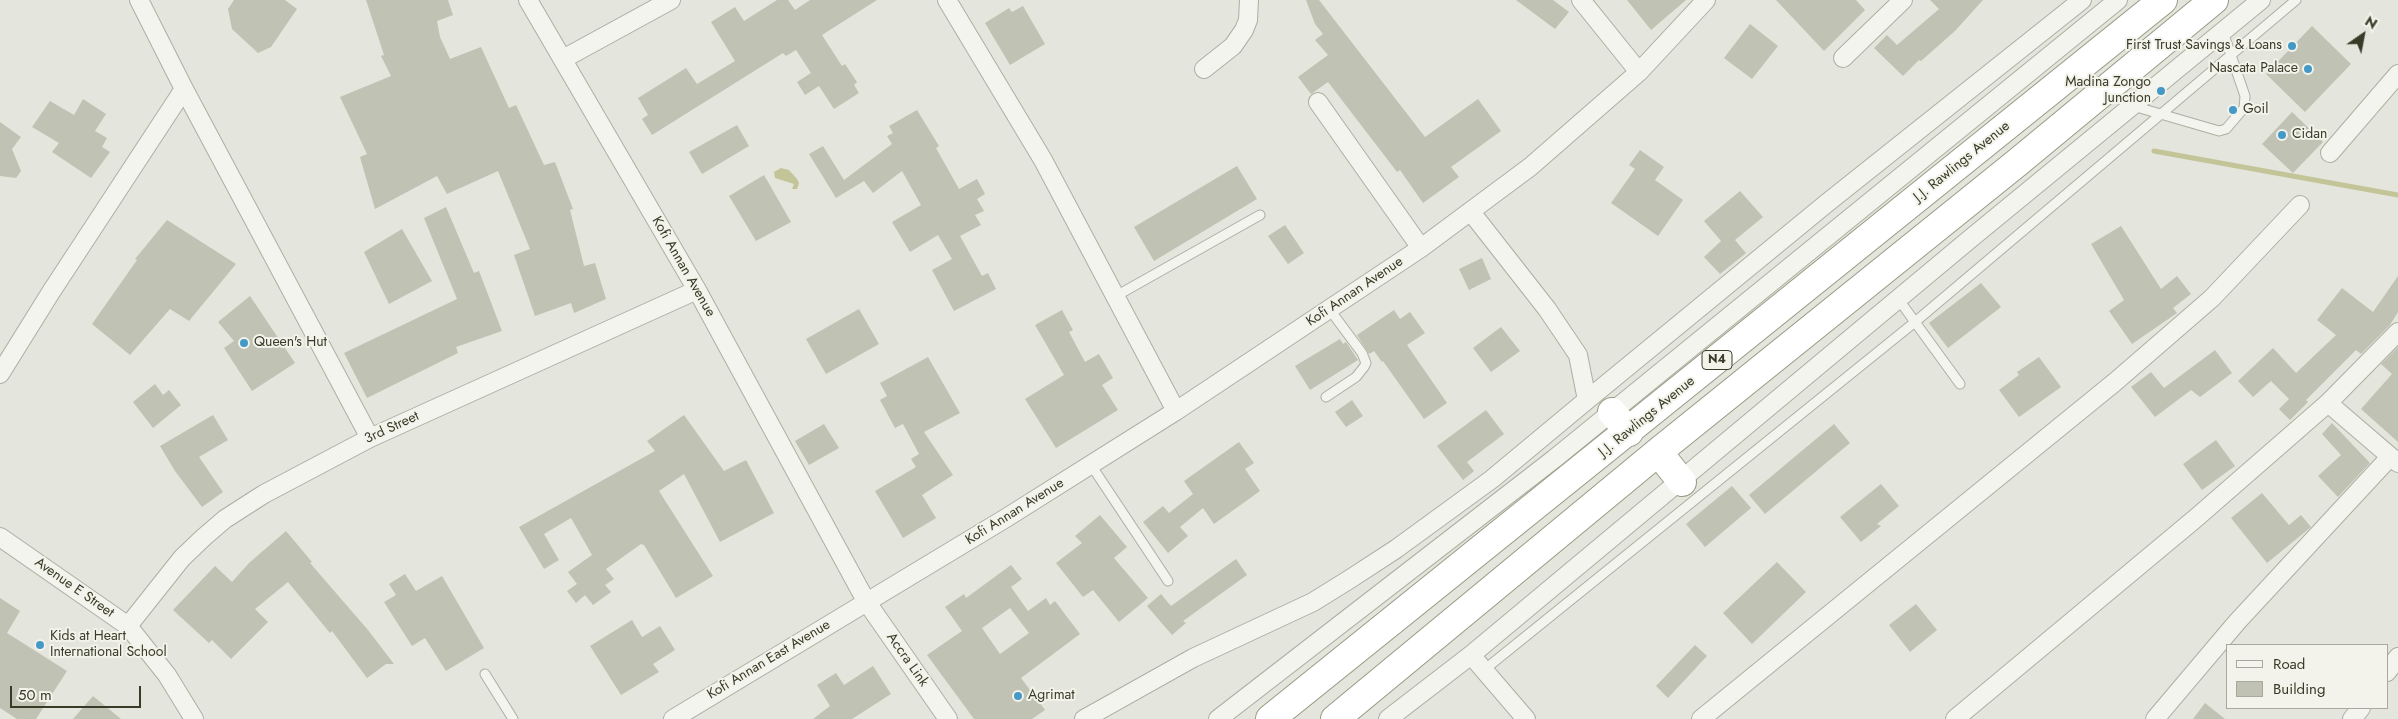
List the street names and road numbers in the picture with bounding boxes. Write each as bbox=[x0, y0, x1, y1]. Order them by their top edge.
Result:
street label: J.J. Rawlings Avenue bbox=[1910, 118, 2014, 206]
street label: Kofi Annan Avenue bbox=[648, 214, 718, 320]
street label: Kofi Annan Avenue bbox=[1304, 253, 1406, 331]
road number: N4 bbox=[1702, 350, 1732, 370]
street label: J.J. Rawlings Avenue bbox=[1595, 373, 1699, 461]
street label: 3rd Street bbox=[362, 408, 422, 448]
street label: Kofi Annan Avenue bbox=[963, 475, 1067, 549]
street label: Avenue E Street bbox=[31, 554, 117, 622]
street label: Kofi Annan East Avenue bbox=[704, 617, 834, 703]
street label: Accra Link bbox=[882, 630, 932, 690]

